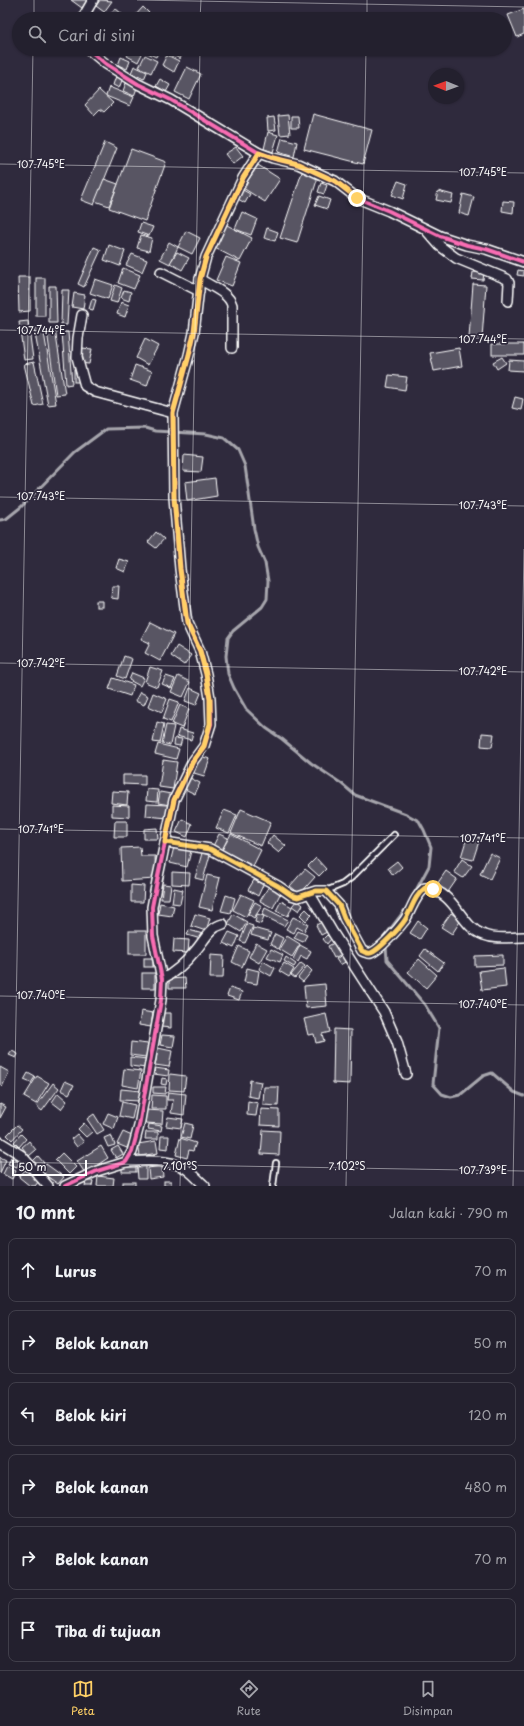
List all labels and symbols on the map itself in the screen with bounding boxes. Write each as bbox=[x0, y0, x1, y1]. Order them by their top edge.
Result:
north arrow bbox=[428, 68, 464, 104]
text: 107.745°E bbox=[17, 156, 65, 171]
text: 107.745°E bbox=[459, 164, 507, 179]
route end bbox=[348, 189, 366, 207]
text: 107.744°E bbox=[17, 322, 65, 337]
text: 107.744°E bbox=[459, 331, 507, 346]
text: 107.743°E bbox=[17, 488, 65, 503]
text: 107.743°E bbox=[459, 497, 507, 512]
text: 107.742°E bbox=[17, 655, 65, 670]
text: 107.742°E bbox=[459, 663, 507, 678]
text: 107.741°E bbox=[18, 821, 64, 836]
text: 107.741°E bbox=[460, 830, 506, 845]
route start bbox=[424, 880, 442, 898]
text: 107.740°E bbox=[16, 987, 66, 1002]
text: 107.740°E bbox=[458, 996, 508, 1011]
scale bar bbox=[12, 1158, 87, 1177]
text: 7.101°S bbox=[163, 1158, 197, 1173]
text: 7.102°S bbox=[329, 1158, 365, 1173]
text: 107.739°E bbox=[459, 1162, 507, 1177]

